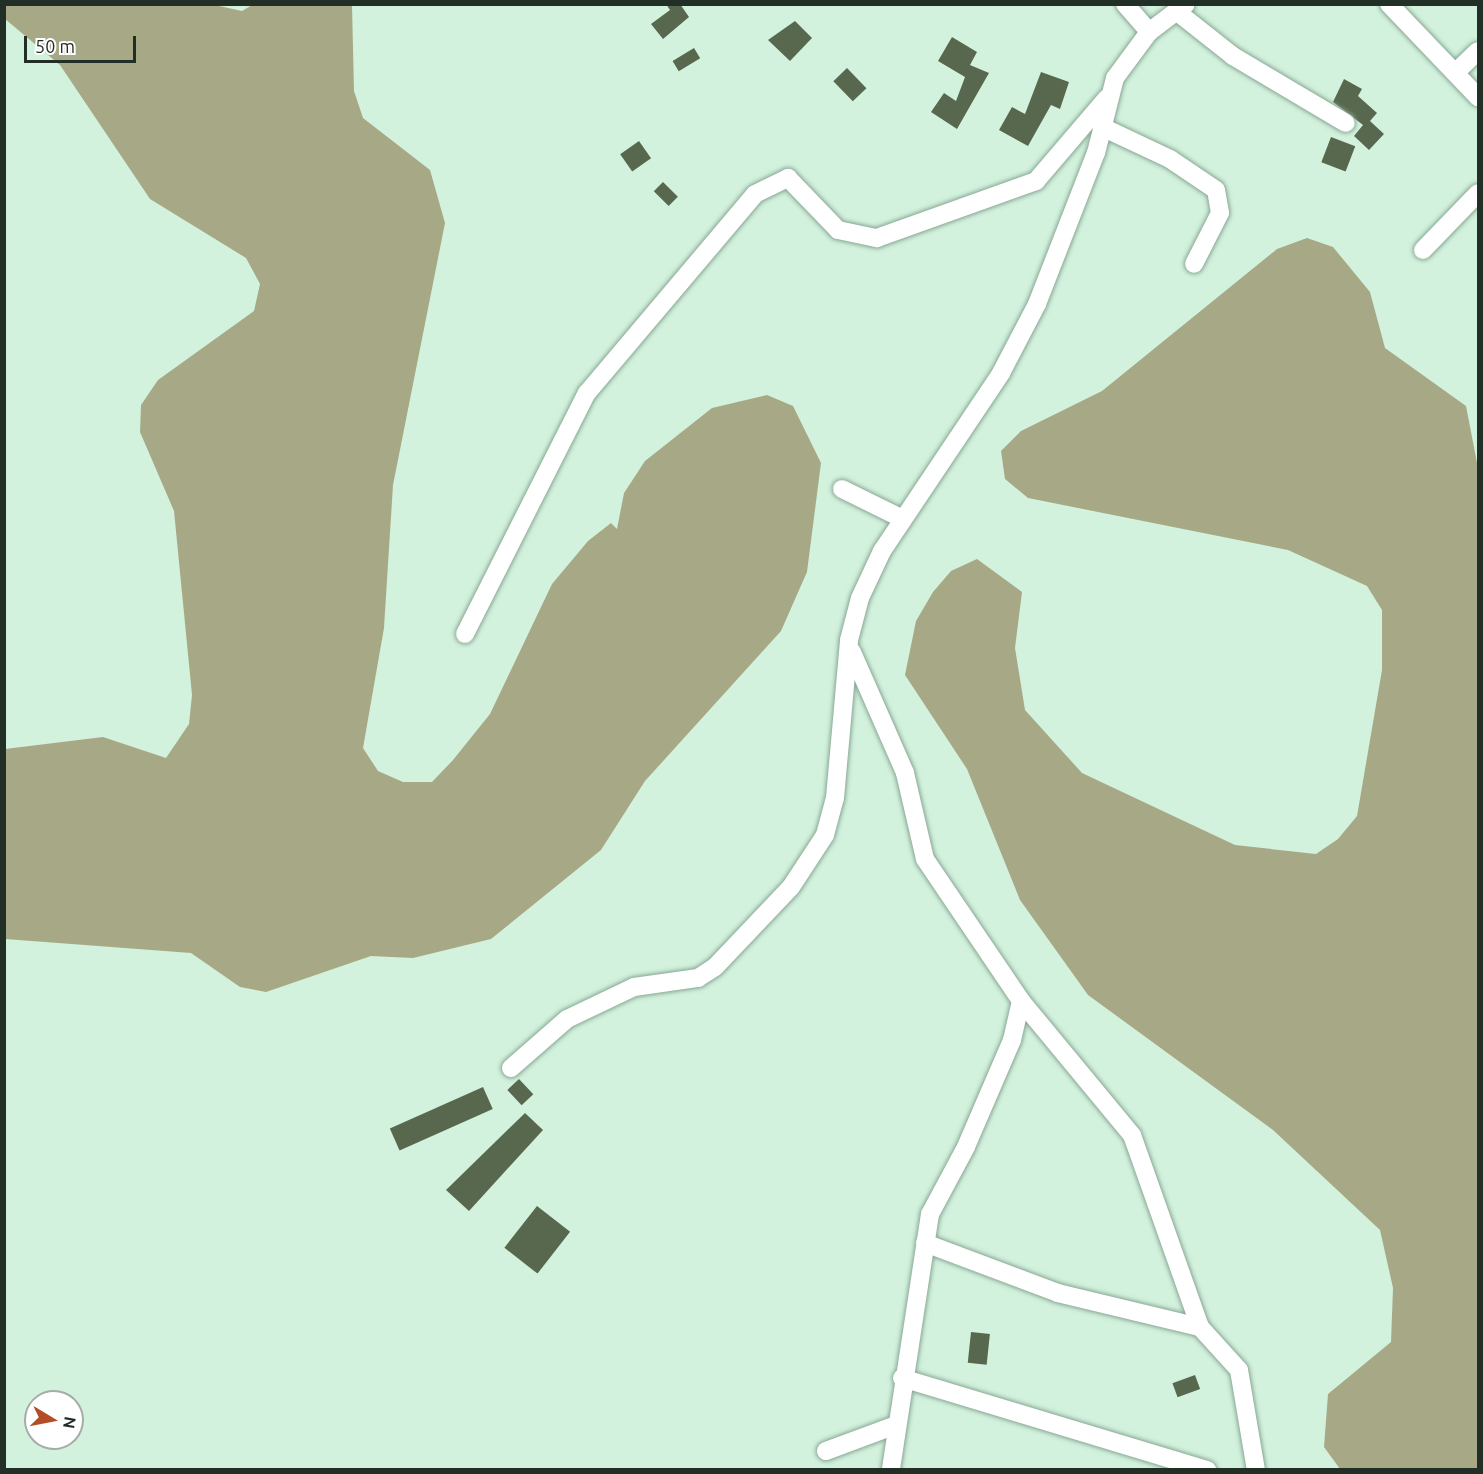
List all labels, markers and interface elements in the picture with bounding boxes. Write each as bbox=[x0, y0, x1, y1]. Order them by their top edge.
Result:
scale bar bbox=[27, 24, 140, 62]
text: 50 m bbox=[35, 36, 75, 56]
north arrow bbox=[24, 1390, 84, 1450]
text: N bbox=[60, 1415, 80, 1430]

